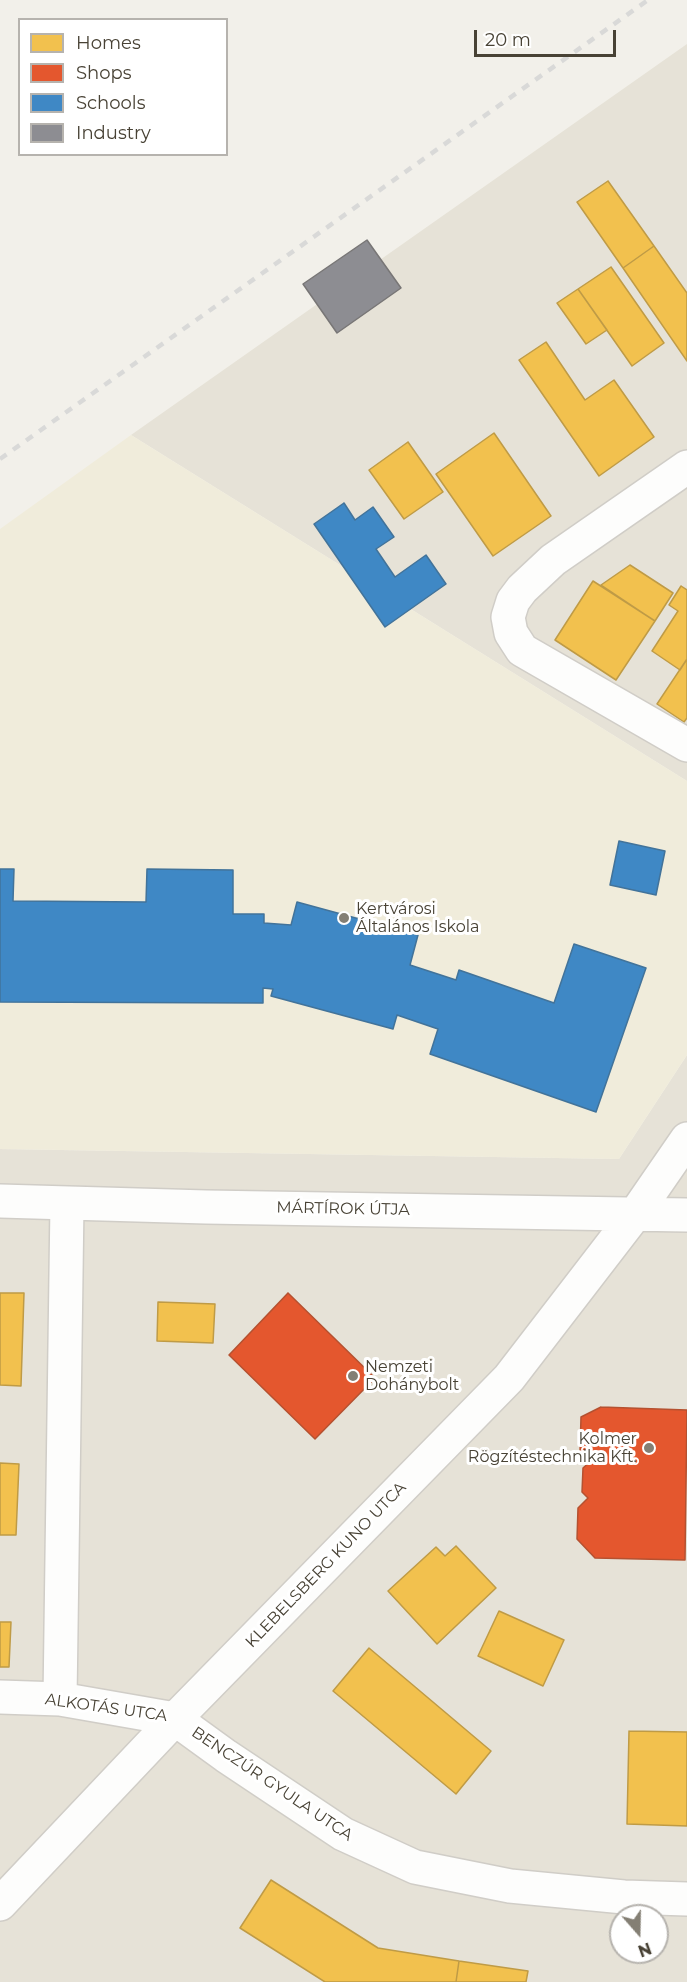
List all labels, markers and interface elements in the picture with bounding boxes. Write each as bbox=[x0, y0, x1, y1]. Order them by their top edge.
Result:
legend bbox=[18, 18, 228, 156]
scale bar bbox=[477, 18, 620, 56]
text: 20 m bbox=[485, 29, 531, 51]
text: Homes bbox=[76, 32, 141, 54]
text: Shops bbox=[76, 62, 132, 84]
text: Schools bbox=[76, 92, 145, 114]
text: Industry bbox=[76, 122, 151, 144]
place label: Kertvárosi Általános Iskola bbox=[356, 899, 479, 937]
marker: Kertvárosi Általános Iskola bbox=[337, 911, 351, 925]
street label: MÁRTÍROK ÚTJA bbox=[276, 1198, 410, 1220]
place label: Nemzeti Dohánybolt bbox=[365, 1357, 459, 1395]
marker: Nemzeti Dohánybolt bbox=[346, 1369, 360, 1383]
place label: Kolmer Rögzítéstechnika Kft. bbox=[468, 1429, 637, 1467]
marker: Kolmer Rögzítéstechnika Kft. bbox=[642, 1441, 656, 1455]
street label: KLEBELSBERG KUNO UTCA bbox=[242, 1478, 410, 1652]
street label: ALKOTÁS UTCA bbox=[44, 1690, 168, 1726]
street label: BENCZÚR GYULA UTCA bbox=[188, 1723, 356, 1845]
north arrow bbox=[609, 1904, 669, 1964]
text: N bbox=[635, 1938, 654, 1961]

